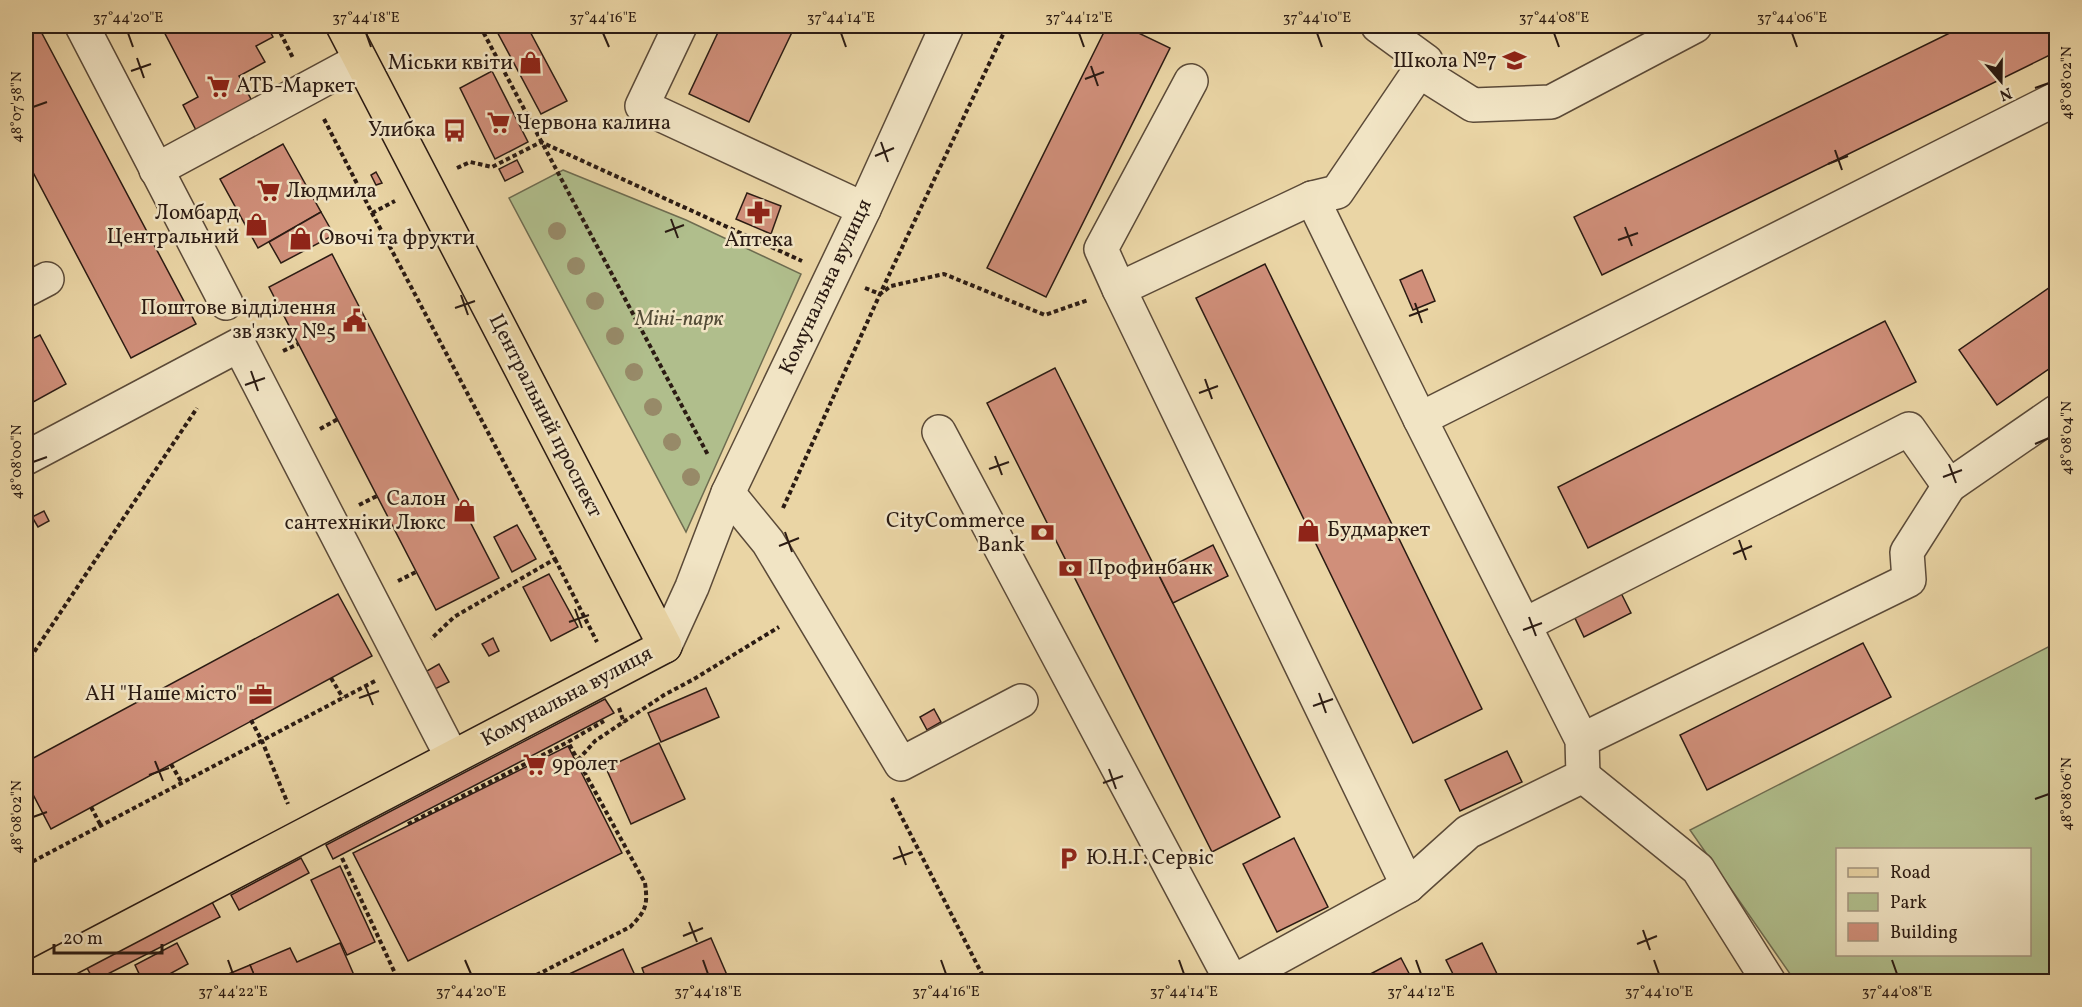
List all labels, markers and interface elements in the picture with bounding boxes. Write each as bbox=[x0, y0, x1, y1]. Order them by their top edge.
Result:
text: 37°44'20"E bbox=[93, 8, 163, 29]
text: 37°44'18"E bbox=[332, 8, 400, 29]
text: 37°44'16"E bbox=[569, 8, 637, 29]
text: 37°44'14"E bbox=[807, 8, 875, 29]
text: 37°44'12"E bbox=[1045, 8, 1113, 29]
text: 37°44'10"E bbox=[1283, 8, 1351, 29]
text: 37°44'08"E bbox=[1519, 8, 1589, 29]
text: 37°44'06"E bbox=[1757, 8, 1827, 29]
text: 48°08'02"N bbox=[2057, 46, 2078, 120]
place label: Школа №7 bbox=[1393, 47, 1497, 76]
school or university icon: Школа №7 bbox=[1502, 48, 1528, 74]
place label: Міськи квіти bbox=[388, 49, 513, 78]
shop icon: Міськи квіти bbox=[518, 50, 544, 76]
north arrow bbox=[1971, 51, 2031, 111]
text: 48°07'58"N bbox=[7, 71, 28, 143]
place label: АТБ-Маркет bbox=[236, 72, 355, 101]
supermarket icon: АТБ-Маркет bbox=[205, 73, 231, 99]
text: N bbox=[1996, 81, 2015, 106]
place label: Червона калина bbox=[516, 109, 671, 138]
supermarket icon: Червона калина bbox=[485, 110, 511, 136]
place label: Улибка bbox=[368, 116, 436, 145]
bus stop icon: Улибка bbox=[441, 117, 467, 143]
place label: Людмила bbox=[286, 177, 377, 206]
supermarket icon: Людмила bbox=[255, 178, 281, 204]
street label: Комунальна вулиця bbox=[773, 194, 879, 380]
place label: Ломбард Центральний bbox=[107, 199, 239, 252]
pharmacy icon: Аптека bbox=[746, 199, 772, 225]
shop icon: Ломбард Центральний bbox=[244, 212, 270, 238]
place label: Овочі та фрукти bbox=[319, 224, 475, 253]
shop icon: Овочі та фрукти bbox=[288, 225, 314, 251]
place label: Аптека bbox=[724, 226, 794, 255]
place label: Поштове відділення зв'язку №5 bbox=[140, 294, 336, 347]
park label: Міні-парк bbox=[634, 305, 724, 334]
public building icon: Поштове відділення зв'язку №5 bbox=[341, 307, 367, 333]
street label: Центральний проспект bbox=[481, 309, 609, 523]
text: 48°08'04"N bbox=[2057, 401, 2078, 475]
text: 48°08'00"N bbox=[7, 424, 28, 500]
place label: Салон сантехніки Люкс bbox=[284, 485, 446, 538]
shop icon: Салон сантехніки Люкс bbox=[451, 498, 477, 524]
place label: CityCommerce Bank bbox=[886, 507, 1026, 560]
place label: Будмаркет bbox=[1327, 516, 1430, 545]
shop icon: Будмаркет bbox=[1296, 517, 1322, 543]
bank icon: CityCommerce Bank bbox=[1030, 520, 1056, 546]
place label: Профинбанк bbox=[1088, 554, 1213, 583]
bank icon: Профинбанк bbox=[1057, 555, 1083, 581]
street label: Комунальна вулиця bbox=[476, 639, 658, 755]
place label: АН "Наше місто" bbox=[85, 680, 243, 709]
office icon: АН "Наше місто" bbox=[248, 681, 274, 707]
place label: 9ролет bbox=[552, 750, 618, 779]
supermarket icon: 9ролет bbox=[521, 751, 547, 777]
text: 48°08'06"N bbox=[2057, 757, 2078, 831]
text: 48°08'02"N bbox=[7, 780, 28, 854]
place label: Ю.Н.Г. Сервіс bbox=[1086, 844, 1214, 873]
parking icon: Ю.Н.Г. Сервіс bbox=[1055, 845, 1081, 871]
legend bbox=[1836, 848, 2031, 956]
text: Road bbox=[1890, 861, 1931, 886]
text: Park bbox=[1890, 891, 1927, 916]
scale bar bbox=[54, 917, 162, 955]
text: Building bbox=[1890, 921, 1958, 946]
text: 20 m bbox=[63, 927, 103, 952]
text: 37°44'22"E bbox=[198, 982, 268, 1003]
text: 37°44'20"E bbox=[436, 982, 506, 1003]
text: 37°44'18"E bbox=[674, 982, 742, 1003]
text: 37°44'16"E bbox=[912, 982, 980, 1003]
text: 37°44'14"E bbox=[1150, 982, 1218, 1003]
text: 37°44'12"E bbox=[1387, 982, 1455, 1003]
text: 37°44'10"E bbox=[1625, 982, 1693, 1003]
text: 37°44'08"E bbox=[1862, 982, 1932, 1003]

